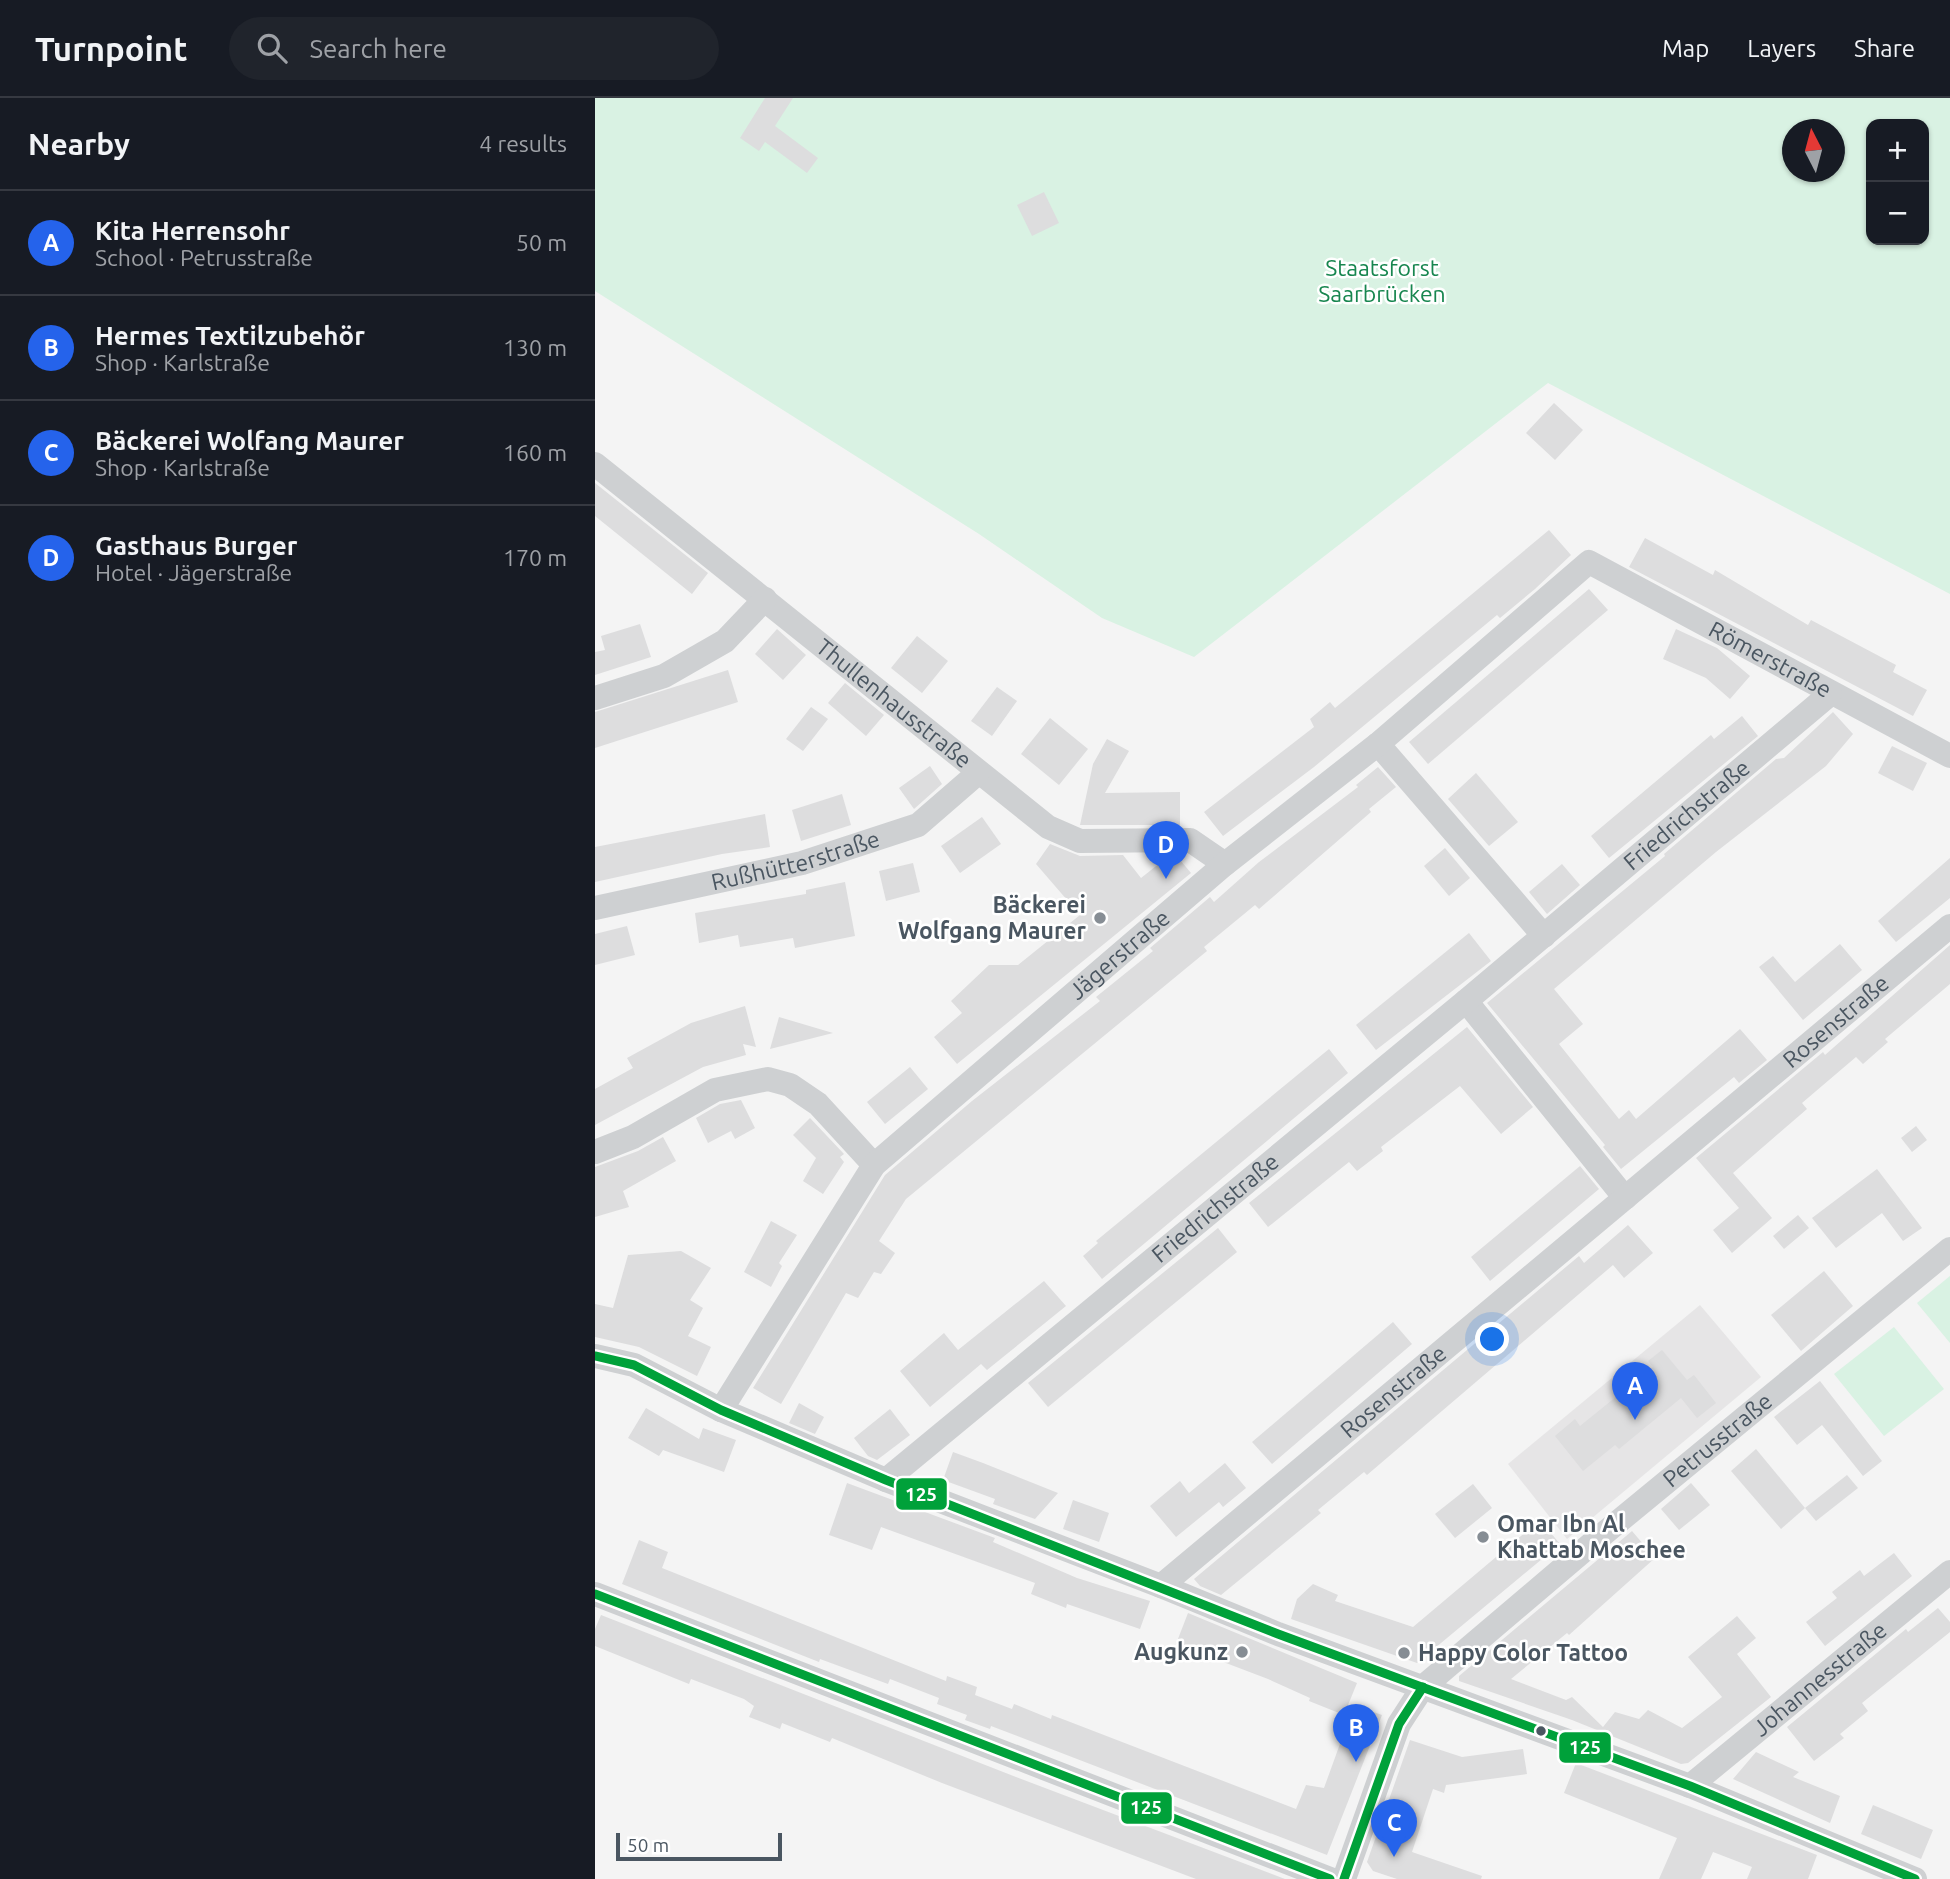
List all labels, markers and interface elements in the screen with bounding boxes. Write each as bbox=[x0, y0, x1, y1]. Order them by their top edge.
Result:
search box bbox=[229, 17, 719, 80]
icon: search bbox=[253, 29, 291, 67]
text: Turnpoint bbox=[35, 30, 187, 67]
text: Search here bbox=[309, 34, 447, 63]
text: Map bbox=[1662, 35, 1709, 62]
text: Layers bbox=[1747, 35, 1816, 62]
text: Share bbox=[1854, 35, 1915, 62]
north arrow bbox=[1782, 119, 1845, 182]
map controls bbox=[1866, 119, 1929, 245]
button: + bbox=[1866, 119, 1929, 182]
text: Nearby bbox=[28, 127, 130, 161]
text: 4 results bbox=[479, 131, 567, 156]
button: − bbox=[1866, 182, 1929, 245]
text: Kita Herrensohr bbox=[95, 216, 290, 245]
text: A bbox=[43, 230, 59, 255]
text: 50 m bbox=[516, 230, 567, 255]
text: School · Petrusstraße bbox=[95, 245, 313, 270]
park label: Staatsforst Saarbrücken bbox=[1318, 255, 1446, 306]
text: Hermes Textilzubehör bbox=[95, 321, 365, 350]
text: B bbox=[43, 335, 59, 360]
text: 130 m bbox=[503, 335, 567, 360]
text: Shop · Karlstraße bbox=[95, 350, 270, 375]
text: Bäckerei Wolfang Maurer bbox=[95, 426, 404, 455]
text: C bbox=[44, 440, 58, 465]
text: 160 m bbox=[503, 440, 567, 465]
text: Shop · Karlstraße bbox=[95, 455, 270, 480]
text: Gasthaus Burger bbox=[95, 531, 297, 560]
text: D bbox=[43, 545, 59, 570]
text: 170 m bbox=[503, 545, 567, 570]
text: Hotel · Jägerstraße bbox=[95, 560, 292, 585]
street label: Römerstraße bbox=[1705, 616, 1836, 702]
street label: Thullenhausstraße bbox=[812, 634, 977, 773]
street label: Friedrichstraße bbox=[1619, 754, 1754, 874]
pin: D bbox=[1143, 821, 1189, 879]
street label: Rußhütterstraße bbox=[709, 825, 883, 894]
place label: Bäckerei Wolfgang Maurer bbox=[898, 892, 1087, 943]
street label: Jägerstraße bbox=[1064, 904, 1174, 1004]
marker: Bäckerei Wolfgang Maurer bbox=[1092, 910, 1108, 926]
street label: Rosenstraße bbox=[1778, 970, 1893, 1072]
street label: Friedrichstraße bbox=[1147, 1148, 1283, 1267]
your location bbox=[1475, 1322, 1509, 1356]
street label: Rosenstraße bbox=[1335, 1340, 1451, 1442]
pin: A bbox=[1612, 1362, 1658, 1420]
street label: Petrusstraße bbox=[1658, 1388, 1777, 1492]
line badge: 125 bbox=[895, 1477, 948, 1511]
text: 125 bbox=[905, 1483, 937, 1505]
place label: Omar Ibn Al Khattab Moschee bbox=[1497, 1511, 1686, 1562]
marker: Omar Ibn Al Khattab Moschee bbox=[1475, 1529, 1491, 1545]
street label: Johannesstraße bbox=[1748, 1617, 1891, 1741]
place label: Augkunz bbox=[1134, 1639, 1228, 1664]
place label: Happy Color Tattoo bbox=[1418, 1640, 1628, 1665]
marker: Augkunz bbox=[1234, 1644, 1250, 1660]
marker: Happy Color Tattoo bbox=[1396, 1645, 1412, 1661]
pin: B bbox=[1333, 1704, 1379, 1762]
unlabelled marker bbox=[1534, 1724, 1548, 1738]
line badge: 125 bbox=[1558, 1731, 1612, 1764]
text: 125 bbox=[1569, 1736, 1601, 1758]
line badge: 125 bbox=[1120, 1791, 1173, 1825]
text: 125 bbox=[1130, 1796, 1162, 1818]
pin: C bbox=[1371, 1799, 1417, 1857]
scale bar bbox=[616, 1830, 782, 1862]
text: 50 m bbox=[627, 1834, 669, 1856]

